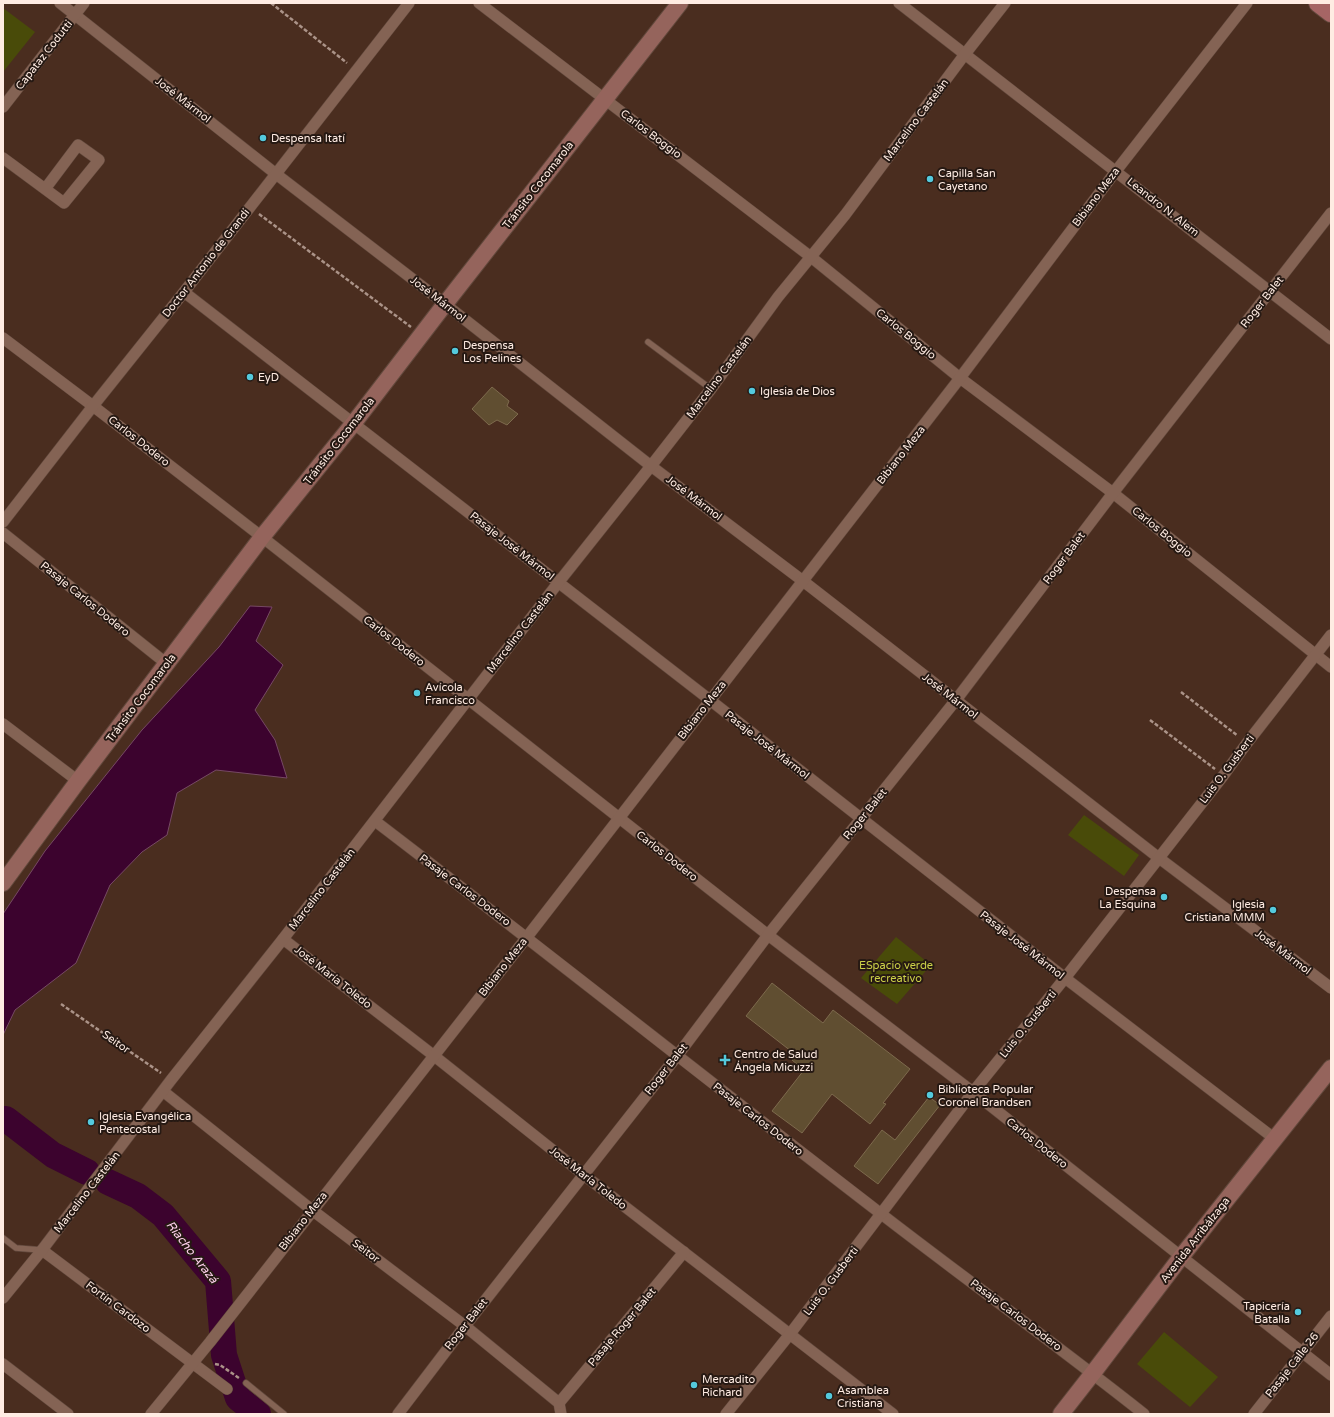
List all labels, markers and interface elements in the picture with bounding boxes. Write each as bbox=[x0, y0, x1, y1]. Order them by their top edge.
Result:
street label: Capataz Codutti bbox=[13, 18, 75, 92]
street label: José Mármol bbox=[153, 74, 213, 126]
street label: Marcelino Castelán bbox=[881, 76, 951, 164]
street label: Carlos Boggio bbox=[618, 107, 684, 161]
place label: Despensa Itatí bbox=[271, 132, 345, 145]
marker: Despensa Itatí bbox=[258, 133, 268, 143]
street label: Tránsito Cocomarola bbox=[500, 139, 576, 231]
street label: Bibiano Meza bbox=[1070, 165, 1122, 229]
place label: Capilla San Cayetano bbox=[938, 167, 996, 193]
marker: Capilla San Cayetano bbox=[925, 174, 935, 184]
street label: Leandro N. Alem bbox=[1124, 175, 1202, 239]
street label: Doctor Antonio de Grandi bbox=[160, 206, 252, 320]
street label: José Mármol bbox=[408, 273, 468, 325]
street label: Roger Balet bbox=[1238, 274, 1286, 330]
street label: Carlos Boggio bbox=[873, 306, 939, 362]
street label: Marcelino Castelán bbox=[684, 333, 754, 421]
place label: Despensa Los Pelines bbox=[463, 339, 521, 365]
marker: Despensa Los Pelines bbox=[450, 346, 460, 356]
place label: EyD bbox=[258, 371, 279, 384]
marker: EyD bbox=[245, 372, 255, 382]
place label: Iglesia de Dios bbox=[760, 385, 835, 398]
marker: Iglesia de Dios bbox=[747, 386, 757, 396]
street label: Tránsito Cocomarola bbox=[301, 395, 377, 487]
street label: Carlos Dodero bbox=[106, 413, 173, 469]
street label: Bibiano Meza bbox=[874, 423, 928, 487]
street label: José Mármol bbox=[663, 473, 725, 523]
street label: Carlos Boggio bbox=[1129, 504, 1195, 560]
street label: Pasaje José Mármol bbox=[467, 509, 557, 583]
street label: Roger Balet bbox=[1040, 529, 1088, 587]
street label: Pasaje Carlos Dodero bbox=[38, 559, 132, 639]
street label: Marcelino Castelán bbox=[484, 589, 556, 675]
street label: Carlos Dodero bbox=[361, 613, 428, 669]
street label: Tránsito Cocomarola bbox=[103, 651, 179, 745]
street label: José Mármol bbox=[920, 670, 980, 722]
street label: Bibiano Meza bbox=[675, 678, 729, 742]
place label: Avícola Francisco bbox=[425, 681, 475, 707]
marker: Avícola Francisco bbox=[412, 688, 422, 698]
street label: Pasaje José Mármol bbox=[722, 708, 812, 782]
street label: Luis O. Gusberti bbox=[1197, 732, 1257, 806]
street label: Roger Balet bbox=[841, 786, 889, 842]
street label: Carlos Dodero bbox=[634, 828, 701, 884]
street label: Marcelino Castelán bbox=[286, 846, 358, 932]
street label: Pasaje Carlos Dodero bbox=[417, 851, 513, 929]
place label: Despensa La Esquina bbox=[1099, 885, 1156, 911]
marker: Despensa La Esquina bbox=[1159, 892, 1169, 902]
place label: Iglesia Cristiana MMM bbox=[1185, 898, 1265, 924]
marker: Iglesia Cristiana MMM bbox=[1268, 905, 1278, 915]
street label: Pasaje José Mármol bbox=[977, 908, 1067, 982]
street label: José Mármol bbox=[1252, 927, 1314, 977]
street label: Bibiano Meza bbox=[476, 935, 530, 999]
street label: José María Toledo bbox=[292, 943, 374, 1011]
park label: ESpacio verde recreativo bbox=[859, 959, 933, 985]
street label: Luis O. Gusberti bbox=[997, 988, 1059, 1060]
street label: Seitor bbox=[100, 1028, 133, 1057]
street label: Roger Balet bbox=[642, 1041, 690, 1097]
place label: Centro de Salud Ángela Micuzzi bbox=[734, 1048, 817, 1074]
marker: Centro de Salud Ángela Micuzzi bbox=[719, 1054, 731, 1066]
street label: Pasaje Carlos Dodero bbox=[710, 1080, 806, 1158]
place label: Biblioteca Popular Coronel Brandsen bbox=[938, 1083, 1034, 1109]
marker: Biblioteca Popular Coronel Brandsen bbox=[925, 1090, 935, 1100]
place label: Iglesia Evangélica Pentecostal bbox=[99, 1110, 191, 1136]
street label: Carlos Dodero bbox=[1004, 1115, 1071, 1171]
marker: Iglesia Evangélica Pentecostal bbox=[86, 1117, 96, 1127]
street label: José María Toledo bbox=[547, 1144, 629, 1212]
street label: Marcelino Castelán bbox=[51, 1149, 123, 1235]
street label: Bibiano Meza bbox=[276, 1189, 330, 1253]
street label: Avenida Arribálzaga bbox=[1158, 1195, 1232, 1285]
water label: Riacho Arazá bbox=[163, 1218, 221, 1286]
street label: Seitor bbox=[350, 1237, 383, 1266]
street label: Luis O. Gusberti bbox=[801, 1244, 861, 1318]
street label: Pasaje Carlos Dodero bbox=[968, 1276, 1064, 1354]
street label: Fortín Cardozo bbox=[83, 1279, 153, 1336]
street label: Pasaje Roger Balet bbox=[585, 1285, 659, 1369]
street label: Roger Balet bbox=[442, 1296, 490, 1352]
place label: Tapicería Batalla bbox=[1243, 1300, 1290, 1326]
marker: Tapicería Batalla bbox=[1293, 1307, 1303, 1317]
street label: Pasaje Calle 26 bbox=[1263, 1330, 1321, 1400]
place label: Mercadito Richard bbox=[702, 1373, 756, 1399]
marker: Mercadito Richard bbox=[689, 1380, 699, 1390]
place label: Asamblea Cristiana bbox=[837, 1384, 889, 1410]
marker: Asamblea Cristiana bbox=[824, 1391, 834, 1401]

